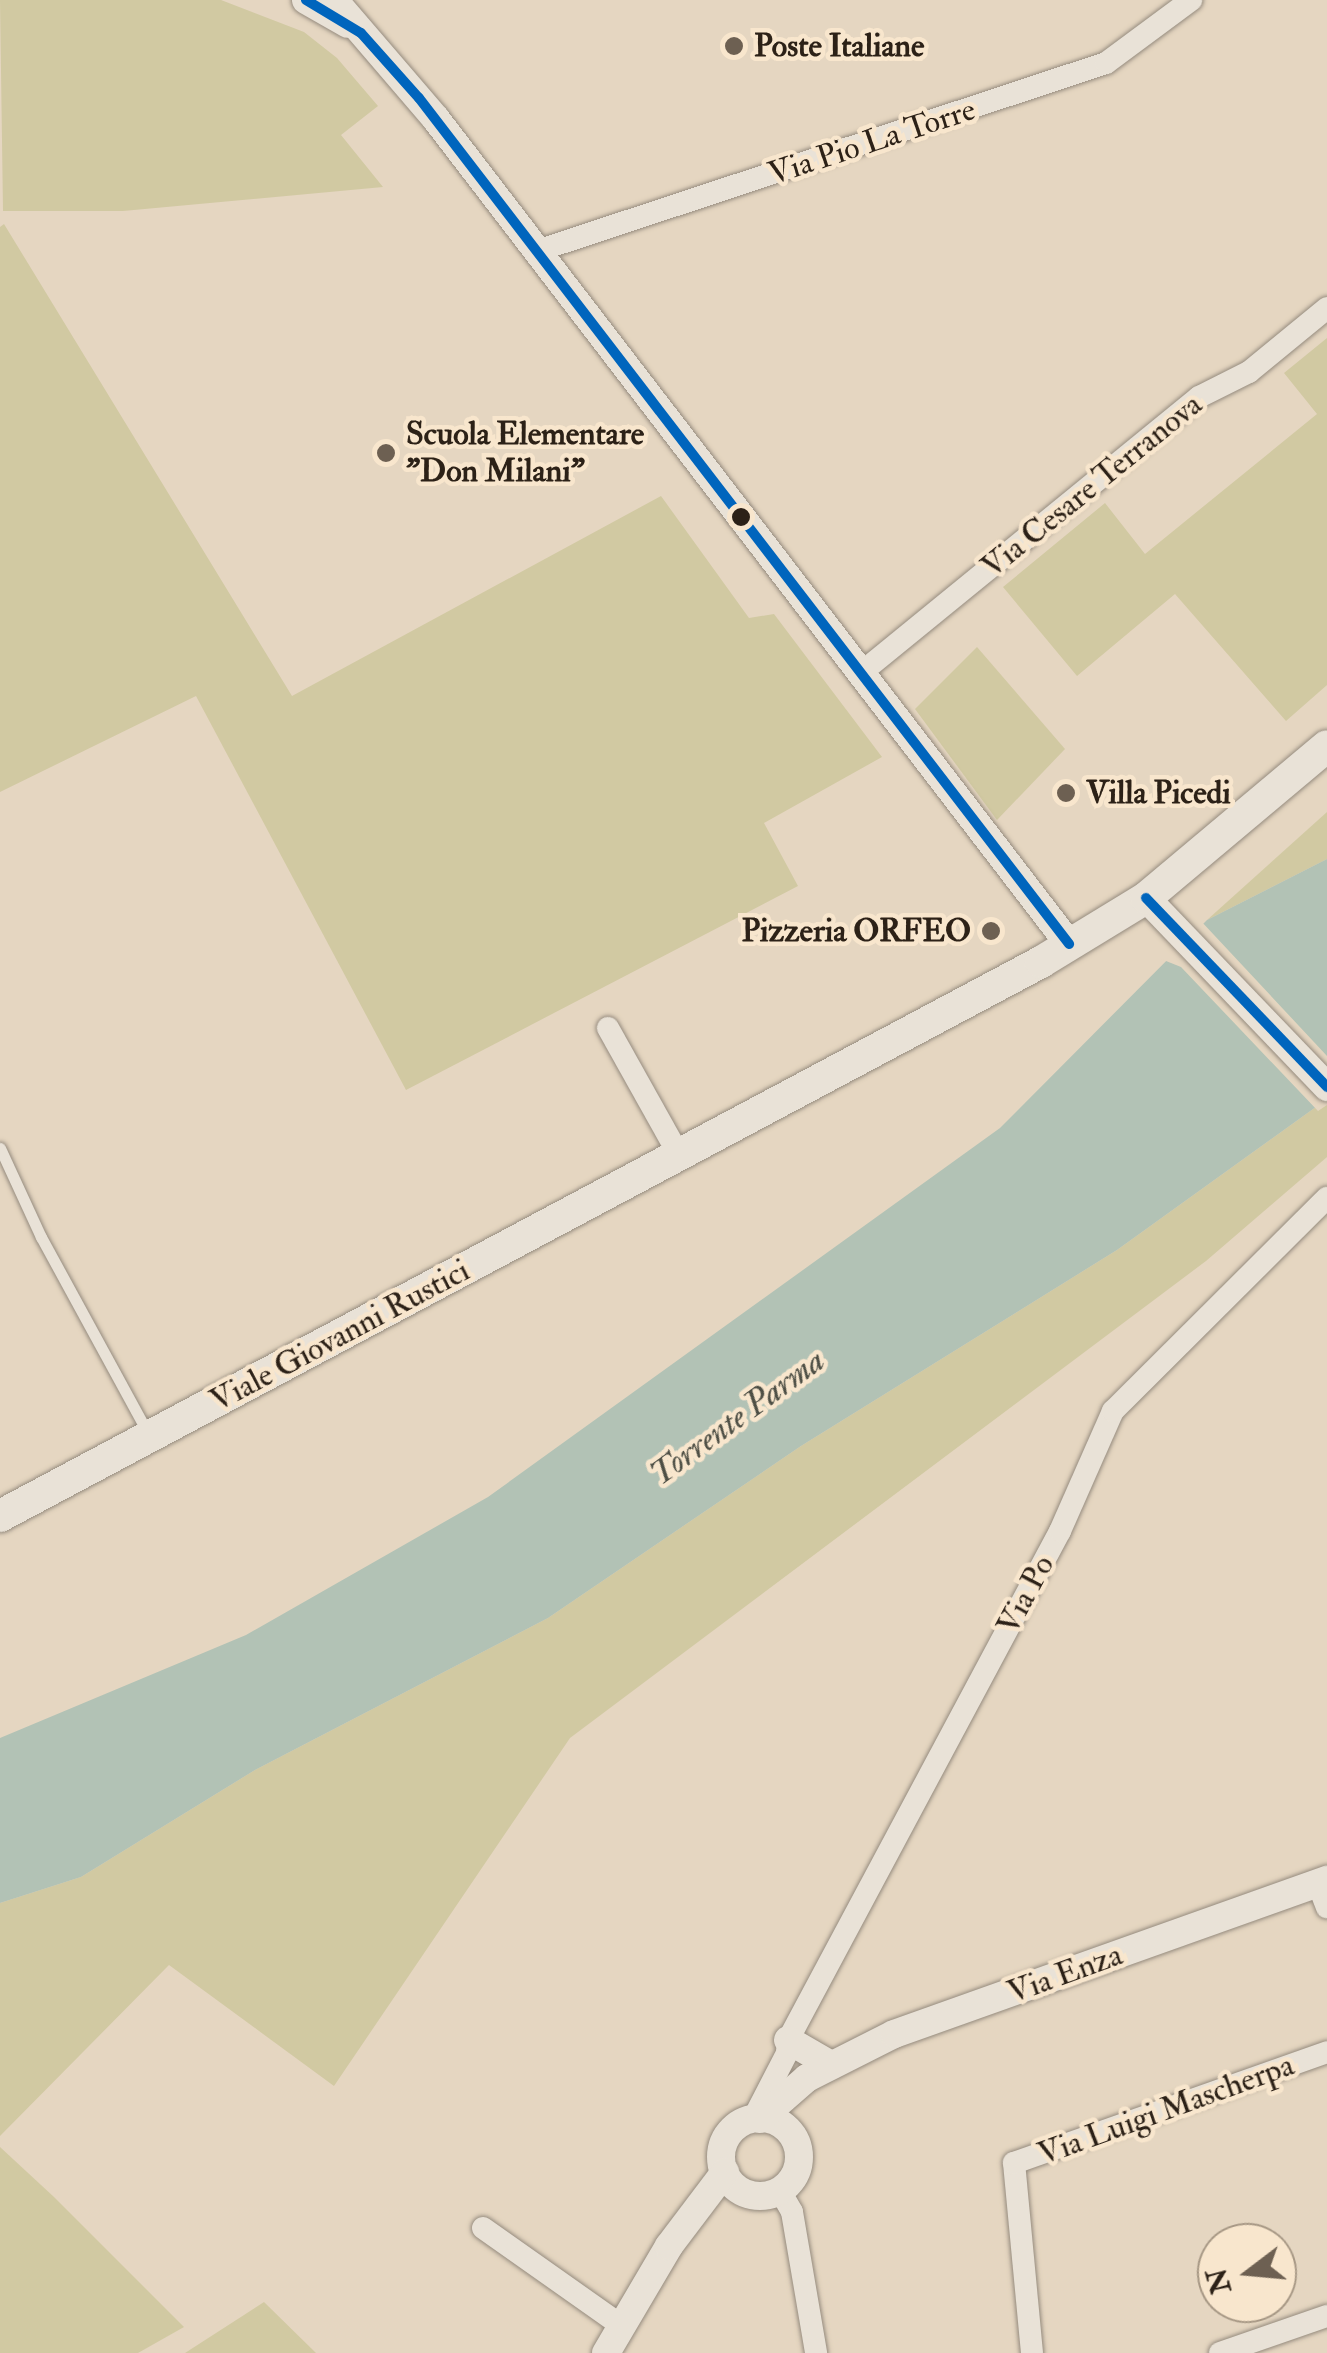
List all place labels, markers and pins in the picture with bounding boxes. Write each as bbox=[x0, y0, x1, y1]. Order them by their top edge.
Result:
place label: Poste Italiane bbox=[754, 27, 924, 65]
marker: Poste Italiane bbox=[723, 35, 745, 57]
place label: Scuola Elementare "Don Milani" bbox=[406, 416, 644, 491]
marker: Scuola Elementare "Don Milani" bbox=[375, 442, 397, 464]
unlabelled marker bbox=[731, 507, 751, 527]
place label: Villa Picedi bbox=[1086, 774, 1231, 812]
marker: Villa Picedi bbox=[1055, 782, 1077, 804]
place label: Pizzeria ORFEO bbox=[741, 912, 971, 950]
marker: Pizzeria ORFEO bbox=[980, 920, 1002, 942]

